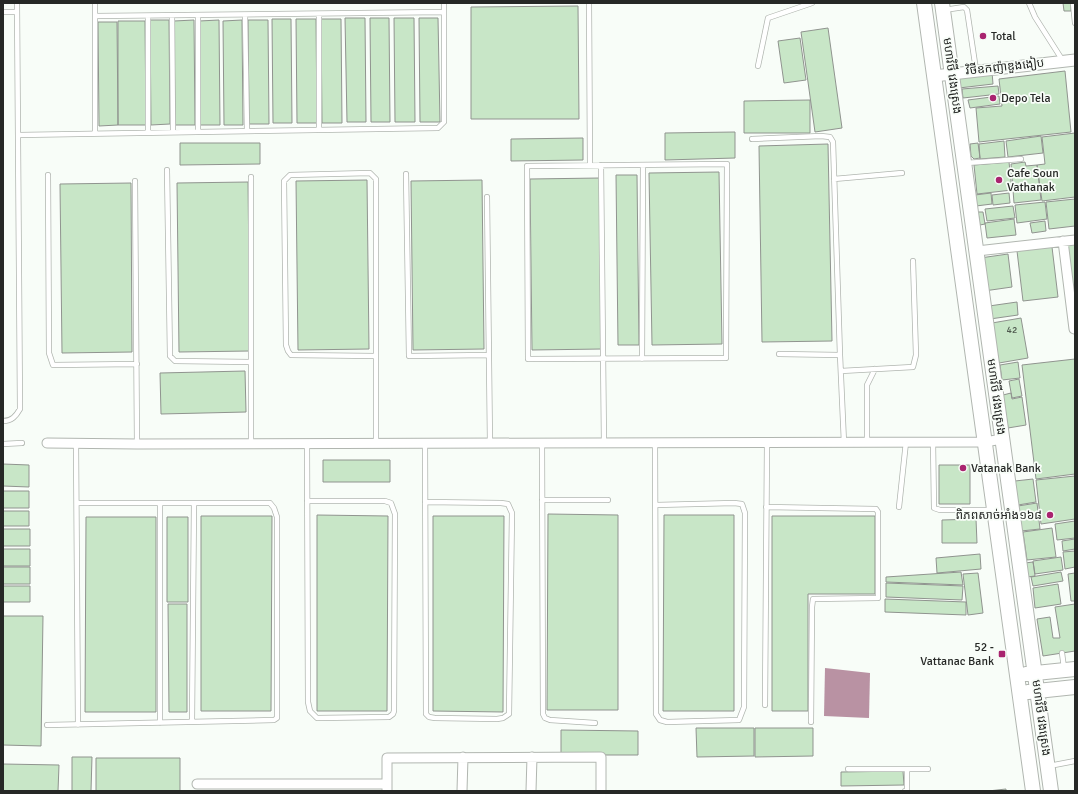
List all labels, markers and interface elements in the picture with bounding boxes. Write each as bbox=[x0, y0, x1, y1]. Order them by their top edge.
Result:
place label: Total bbox=[991, 29, 1016, 44]
marker: Total bbox=[978, 31, 988, 41]
street label: មហាវិថី វេងស្រេង bbox=[939, 37, 965, 115]
street label: វិថីឧកញ៉ាឌួងងៀប bbox=[965, 54, 1045, 79]
place label: Depo Tela bbox=[1001, 91, 1051, 106]
marker: Depo Tela bbox=[988, 93, 998, 103]
place label: Cafe Soun Vathanak bbox=[1007, 166, 1059, 195]
marker: Cafe Soun Vathanak bbox=[994, 175, 1004, 185]
house number: 42 bbox=[1007, 324, 1017, 336]
street label: មហាវិថី វេងស្រេង bbox=[983, 358, 1009, 436]
place label: Vatanak Bank bbox=[971, 461, 1041, 476]
marker: Vatanak Bank bbox=[958, 463, 968, 473]
place label: ពិភពសាច់អាំង១៦៨ bbox=[955, 508, 1042, 523]
marker: ពិភពសាច់អាំង១៦៨ bbox=[1045, 510, 1055, 520]
place label: 52 - Vattanac Bank bbox=[920, 640, 994, 669]
marker: 52 - Vattanac Bank bbox=[997, 649, 1007, 659]
street label: មហាវិថី វេងស្រេង bbox=[1028, 679, 1054, 757]

